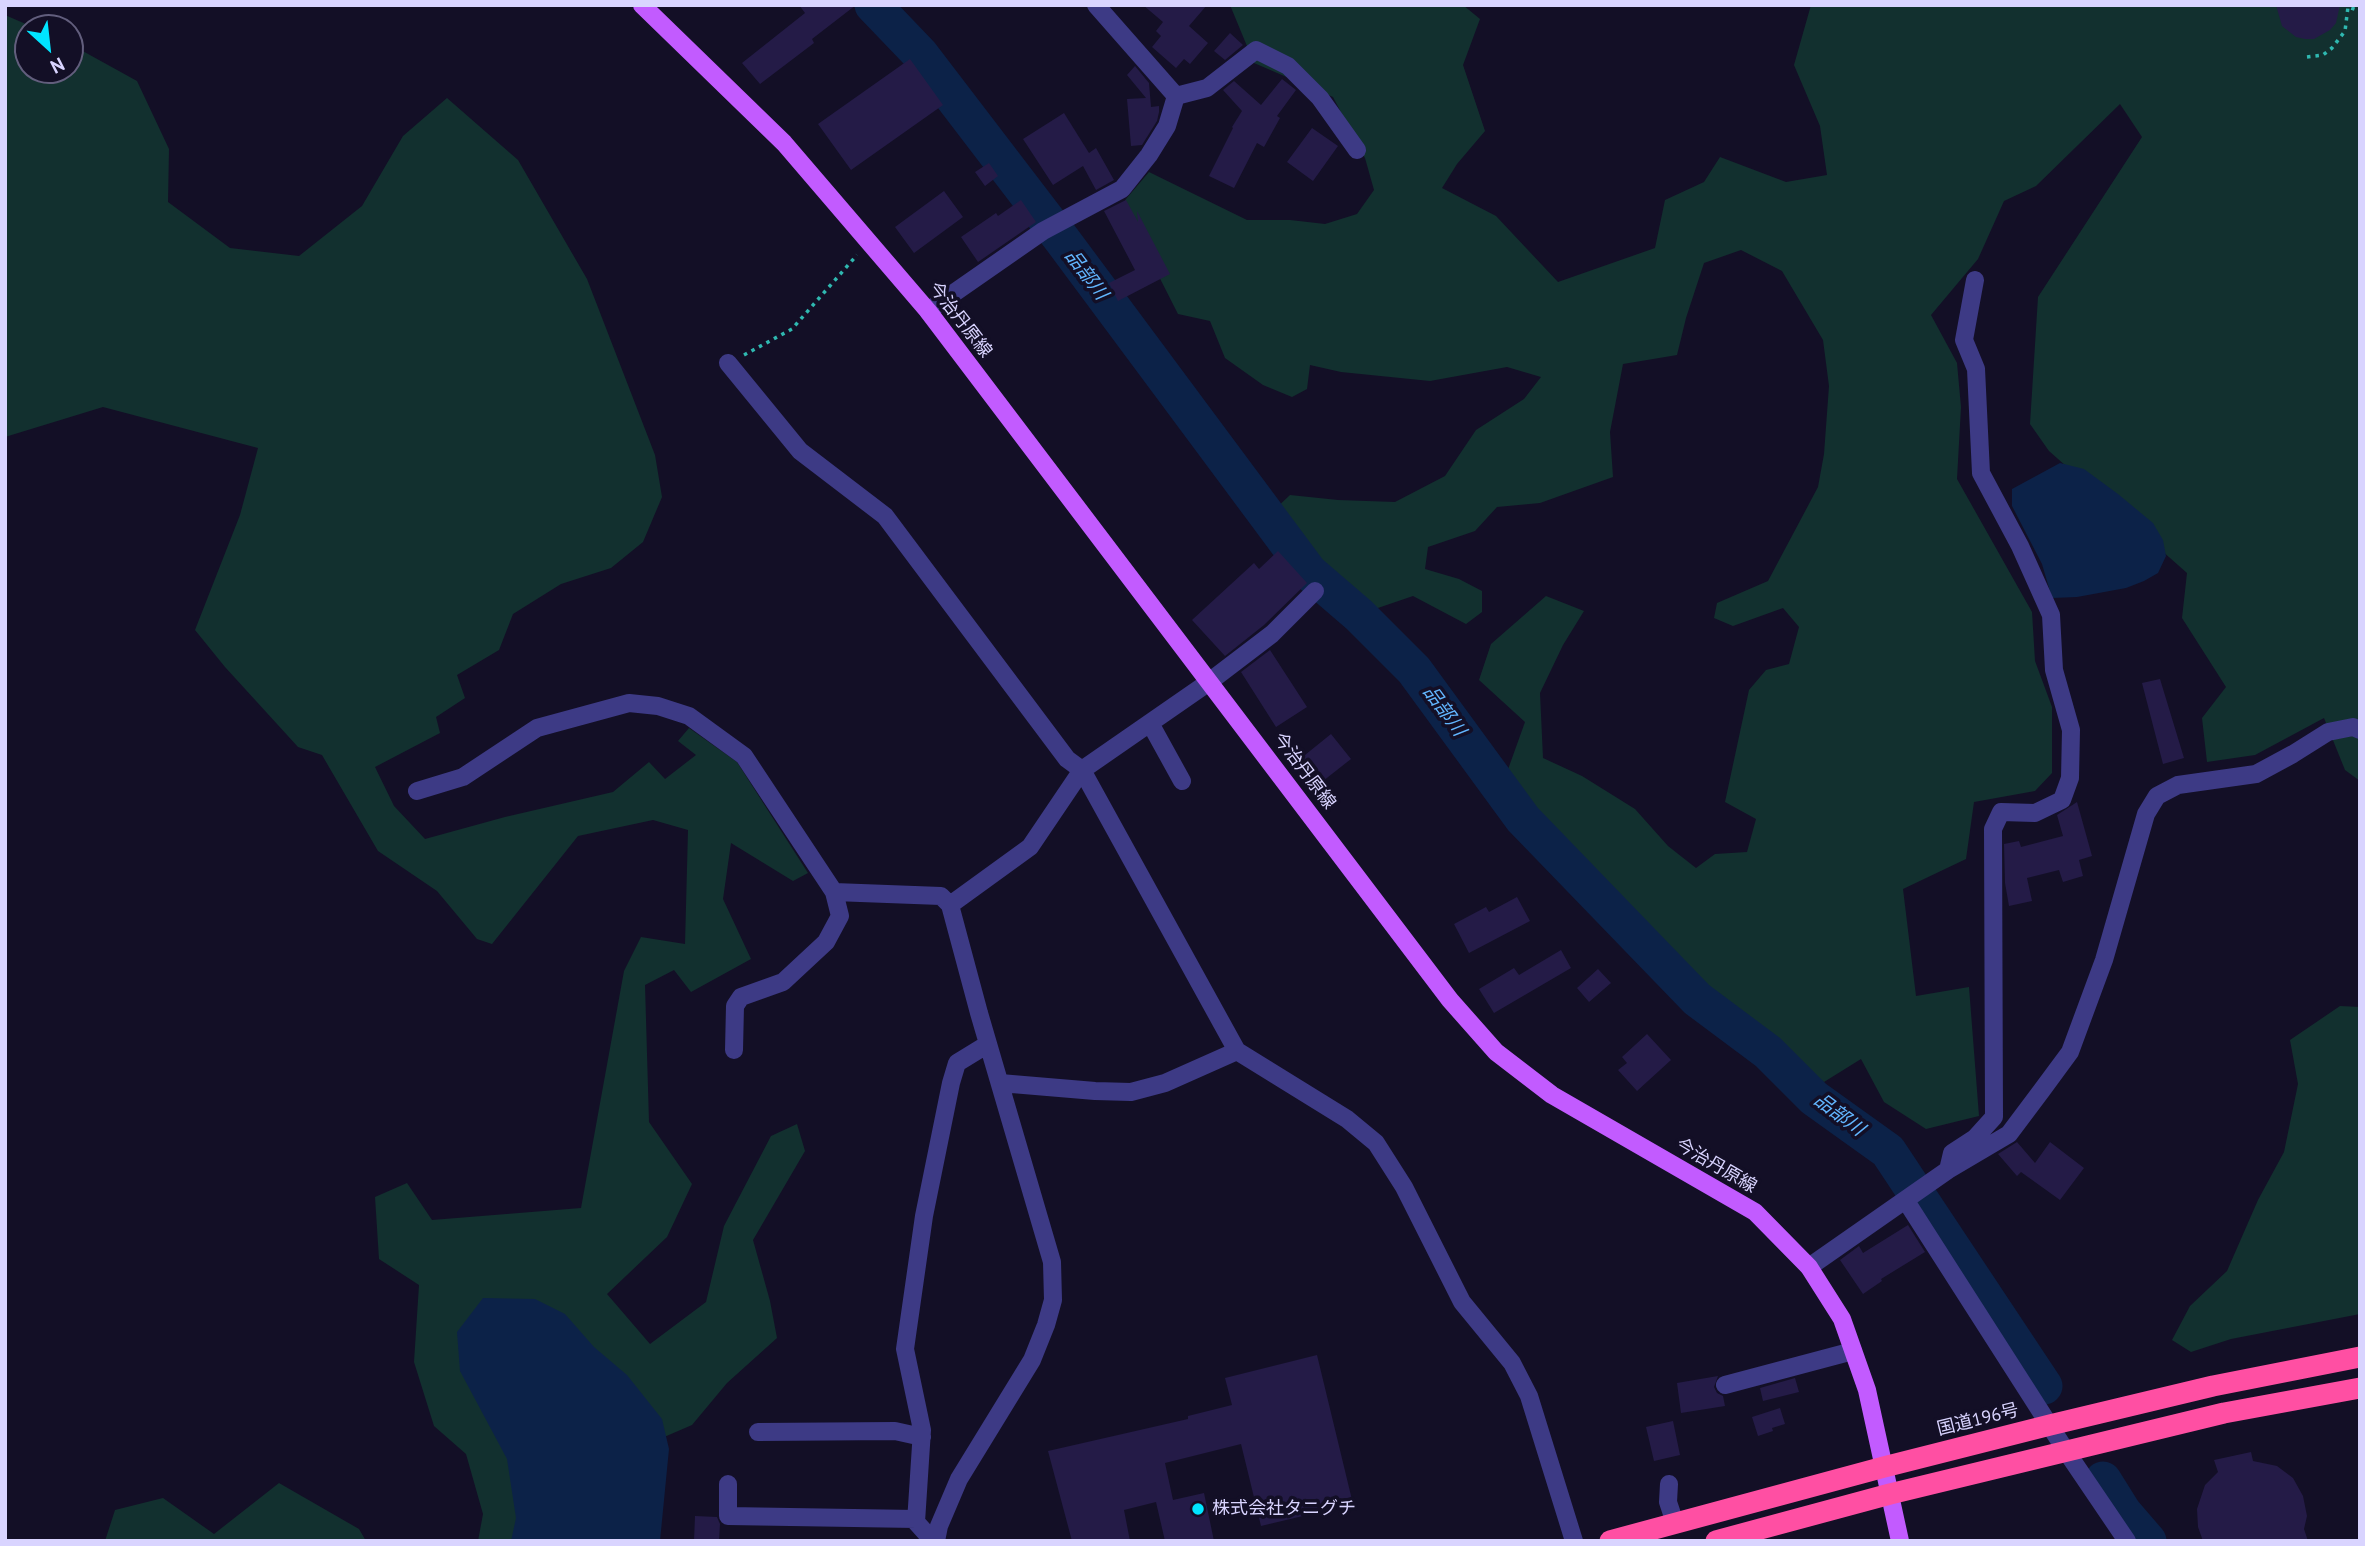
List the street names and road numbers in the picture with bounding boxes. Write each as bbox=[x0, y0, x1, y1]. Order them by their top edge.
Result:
street label: 今治丹原線 bbox=[924, 278, 996, 362]
street label: 今治丹原線 bbox=[1268, 729, 1340, 813]
street label: 今治丹原線 bbox=[1672, 1134, 1760, 1198]
street label: 国道196号 bbox=[1935, 1399, 2021, 1441]

